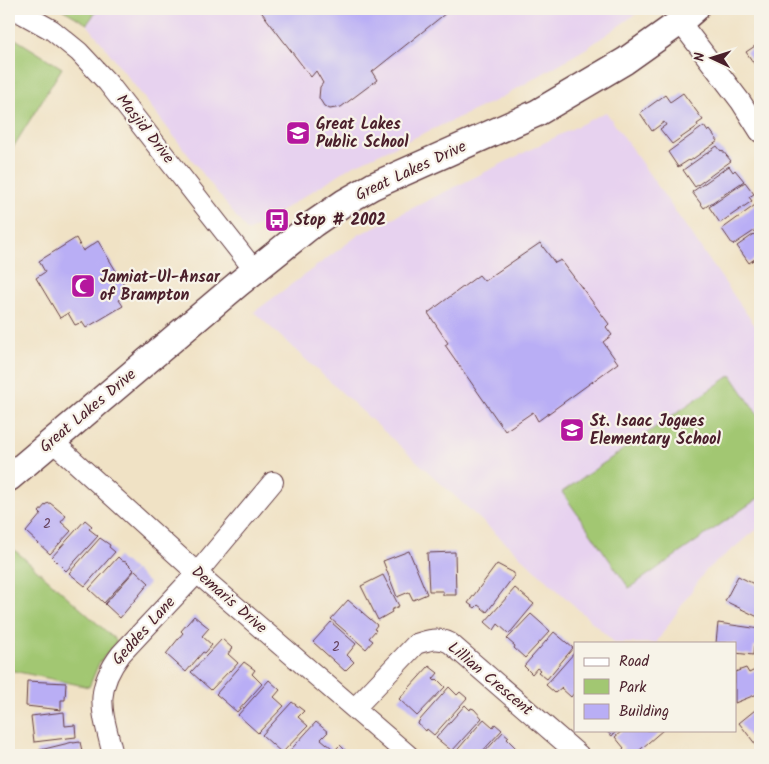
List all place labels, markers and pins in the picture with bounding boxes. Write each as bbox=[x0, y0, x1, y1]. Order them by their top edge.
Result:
place label: Great Lakes Public School bbox=[316, 112, 409, 155]
school or university icon: Great Lakes Public School bbox=[285, 120, 311, 146]
bus stop icon: Stop # 2002 bbox=[264, 207, 290, 233]
place label: Stop # 2002 bbox=[294, 208, 386, 233]
place label: Jamiat-Ul-Ansar of Brampton bbox=[100, 265, 221, 308]
mosque icon: Jamiat-Ul-Ansar of Brampton bbox=[70, 273, 96, 299]
place label: St. Isaac Jogues Elementary School bbox=[590, 409, 722, 452]
school or university icon: St. Isaac Jogues Elementary School bbox=[559, 417, 585, 443]

